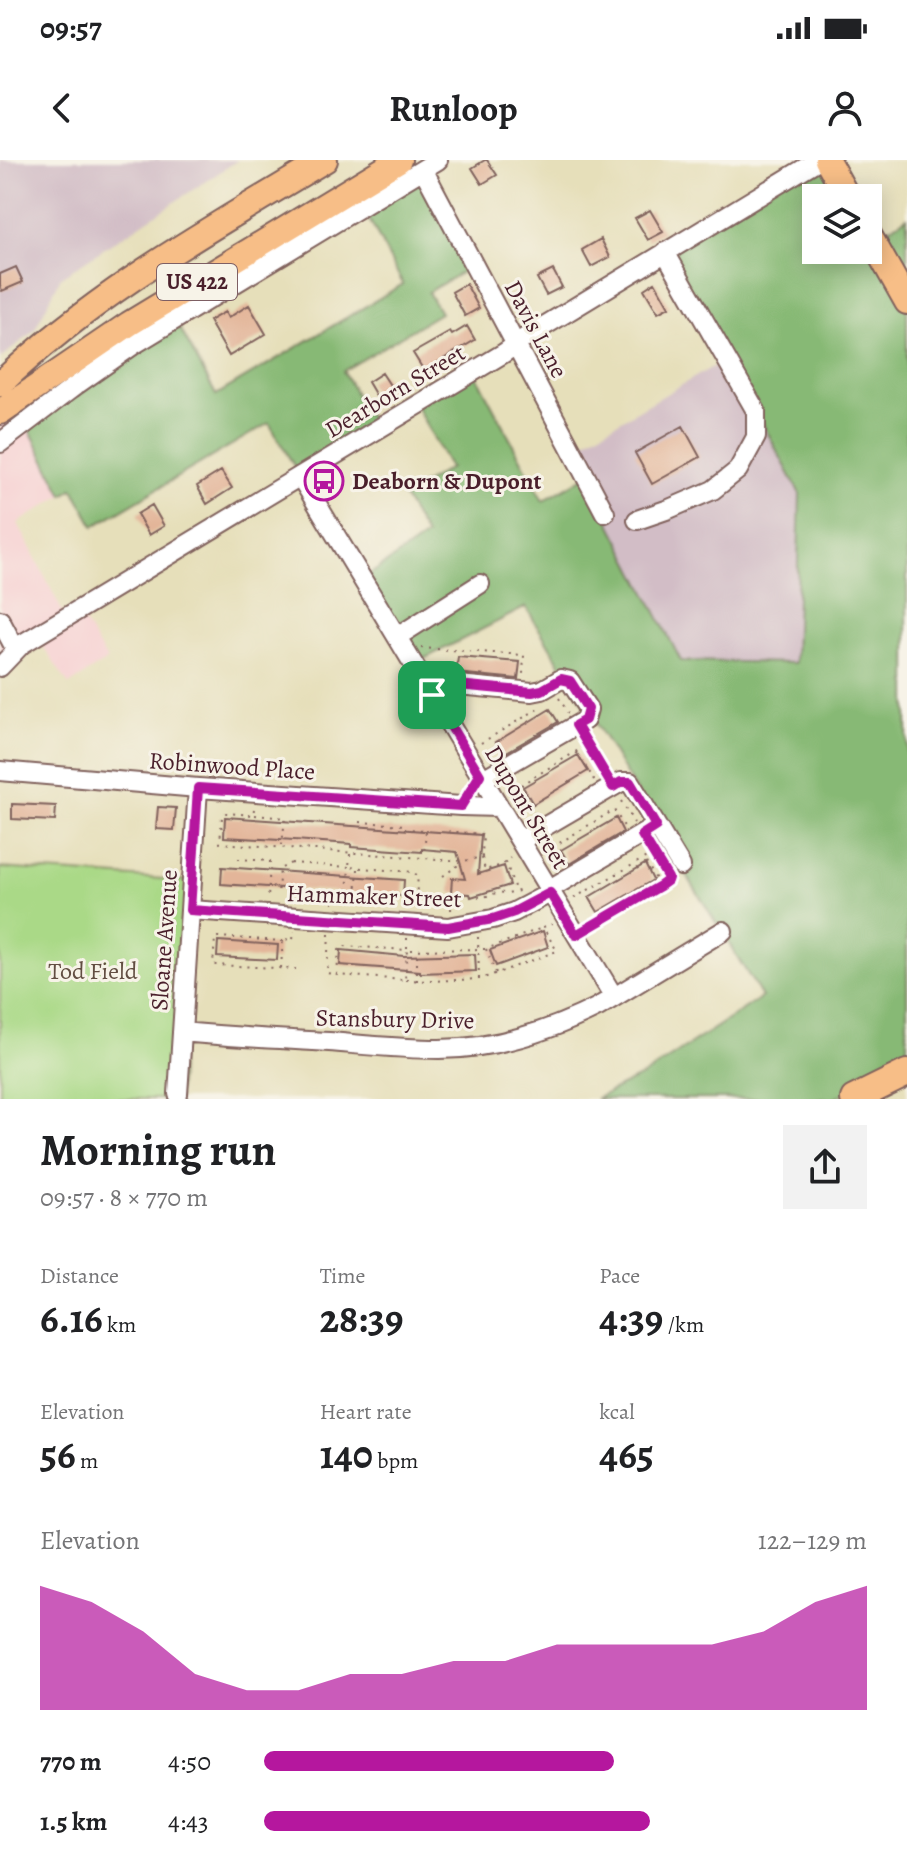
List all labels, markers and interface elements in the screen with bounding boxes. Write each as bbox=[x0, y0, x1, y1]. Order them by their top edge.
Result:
text: 09:57 bbox=[40, 8, 102, 48]
text: Runloop bbox=[389, 84, 518, 133]
icon: back bbox=[40, 86, 84, 130]
icon: person bbox=[823, 86, 867, 130]
map controls bbox=[802, 184, 882, 264]
button: layers bbox=[802, 184, 882, 264]
road number: US 422 bbox=[157, 264, 237, 300]
street label: Davis Lane bbox=[497, 274, 575, 384]
street label: Dearborn Street bbox=[319, 336, 471, 445]
bus stop icon: Deaborn & Dupont bbox=[303, 460, 345, 502]
place label: Deaborn & Dupont bbox=[352, 465, 541, 497]
pin bbox=[398, 661, 466, 729]
icon: arrive bbox=[410, 673, 454, 717]
street label: Dupont Street bbox=[477, 739, 577, 875]
street label: Robinwood Place bbox=[148, 744, 316, 788]
street label: Sloane Avenue bbox=[143, 868, 185, 1012]
street label: Hammaker Street bbox=[286, 877, 462, 915]
park label: Tod Field bbox=[48, 955, 138, 987]
street label: Stansbury Drive bbox=[315, 1002, 475, 1036]
text: Morning run bbox=[40, 1120, 276, 1180]
button: share bbox=[783, 1125, 867, 1209]
text: 09:57 · 8 × 770 m bbox=[40, 1180, 208, 1215]
text: Distance bbox=[40, 1261, 119, 1291]
text: Time bbox=[320, 1261, 365, 1291]
text: Pace bbox=[599, 1261, 640, 1291]
text: 6.16 bbox=[40, 1291, 103, 1346]
text: 28:39 bbox=[320, 1291, 403, 1346]
text: 4:39 bbox=[599, 1291, 663, 1346]
text: km bbox=[103, 1310, 136, 1340]
text: /km bbox=[663, 1310, 704, 1340]
text: Elevation bbox=[40, 1397, 124, 1427]
text: Heart rate bbox=[320, 1397, 412, 1427]
text: kcal bbox=[599, 1397, 635, 1427]
text: 56 bbox=[40, 1427, 76, 1482]
text: 140 bbox=[320, 1427, 373, 1482]
text: 465 bbox=[599, 1427, 654, 1482]
text: m bbox=[76, 1446, 98, 1476]
text: bpm bbox=[373, 1446, 418, 1476]
text: Elevation bbox=[40, 1523, 140, 1558]
text: 122–129 m bbox=[758, 1523, 867, 1558]
text: 770 m bbox=[40, 1744, 102, 1779]
text: 4:50 bbox=[168, 1744, 211, 1779]
text: 1.5 km bbox=[40, 1804, 107, 1839]
text: 4:43 bbox=[168, 1804, 209, 1839]

